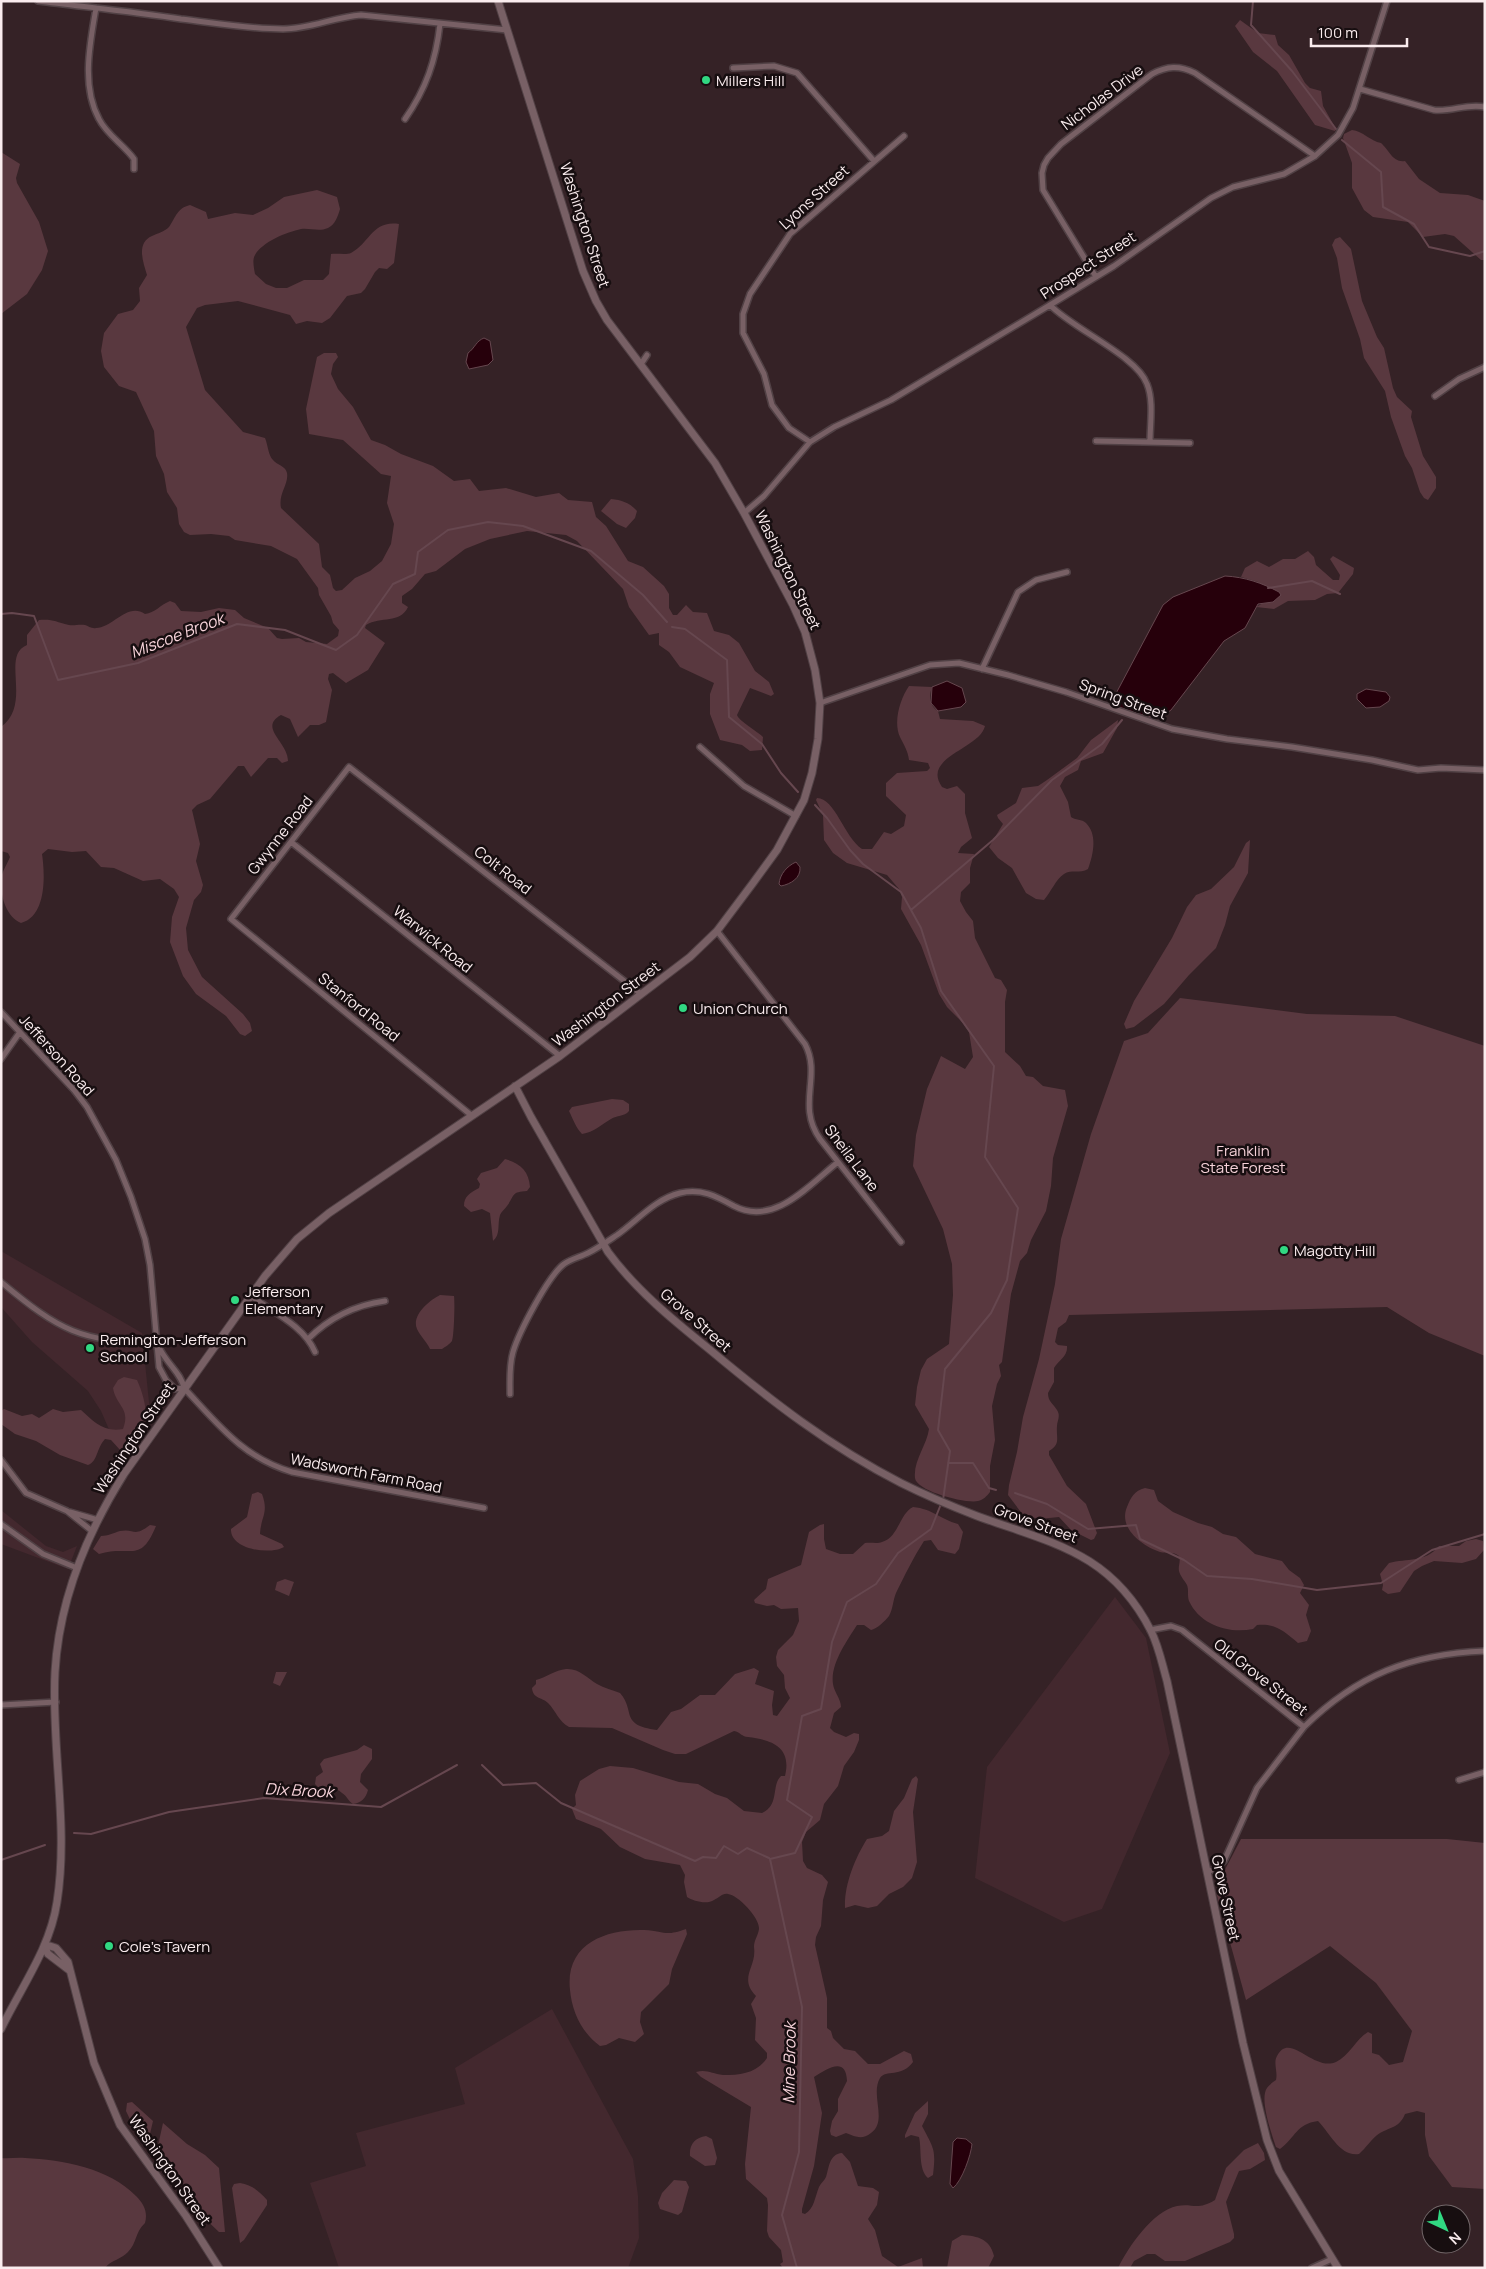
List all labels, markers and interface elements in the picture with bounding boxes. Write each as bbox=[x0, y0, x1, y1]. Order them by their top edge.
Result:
scale bar bbox=[1311, 15, 1407, 47]
text: 100 m bbox=[1318, 22, 1358, 43]
street label: Nicholas Drive bbox=[1057, 59, 1147, 135]
place label: Millers Hill bbox=[716, 70, 785, 91]
marker: Millers Hill bbox=[700, 74, 712, 86]
street label: Washington Street bbox=[555, 160, 615, 290]
street label: Lyons Street bbox=[775, 160, 853, 234]
street label: Prospect Street bbox=[1036, 226, 1140, 304]
street label: Washington Street bbox=[750, 507, 826, 633]
water label: Miscoe Brook bbox=[127, 606, 229, 663]
street label: Spring Street bbox=[1076, 673, 1170, 725]
street label: Gwynne Road bbox=[242, 791, 318, 879]
street label: Colt Road bbox=[470, 841, 536, 899]
street label: Warwick Road bbox=[389, 901, 477, 977]
street label: Washington Street bbox=[548, 956, 664, 1052]
street label: Stanford Road bbox=[314, 968, 404, 1046]
place label: Union Church bbox=[693, 998, 788, 1019]
marker: Union Church bbox=[677, 1002, 689, 1014]
street label: Jefferson Road bbox=[15, 1010, 99, 1100]
street label: Sheila Lane bbox=[820, 1120, 884, 1196]
park label: Franklin State Forest bbox=[1200, 1140, 1286, 1178]
place label: Magotty Hill bbox=[1294, 1240, 1376, 1261]
marker: Magotty Hill bbox=[1278, 1244, 1290, 1256]
place label: Jefferson Elementary bbox=[245, 1281, 323, 1319]
street label: Grove Street bbox=[656, 1283, 736, 1357]
marker: Jefferson Elementary bbox=[229, 1294, 241, 1306]
place label: Remington-Jefferson School bbox=[100, 1329, 246, 1367]
marker: Remington-Jefferson School bbox=[84, 1342, 96, 1354]
street label: Washington Street bbox=[89, 1378, 179, 1498]
street label: Wadsworth Farm Road bbox=[288, 1448, 444, 1498]
street label: Grove Street bbox=[991, 1498, 1081, 1548]
street label: Old Grove Street bbox=[1210, 1634, 1312, 1720]
water label: Dix Brook bbox=[264, 1777, 336, 1803]
street label: Grove Street bbox=[1207, 1853, 1245, 1943]
place label: Cole's Tavern bbox=[119, 1936, 210, 1957]
marker: Cole's Tavern bbox=[103, 1940, 115, 1952]
water label: Mine Brook bbox=[777, 2020, 801, 2104]
street label: Washington Street bbox=[124, 2111, 216, 2229]
north arrow bbox=[1421, 2204, 1471, 2254]
text: N bbox=[1445, 2228, 1466, 2249]

